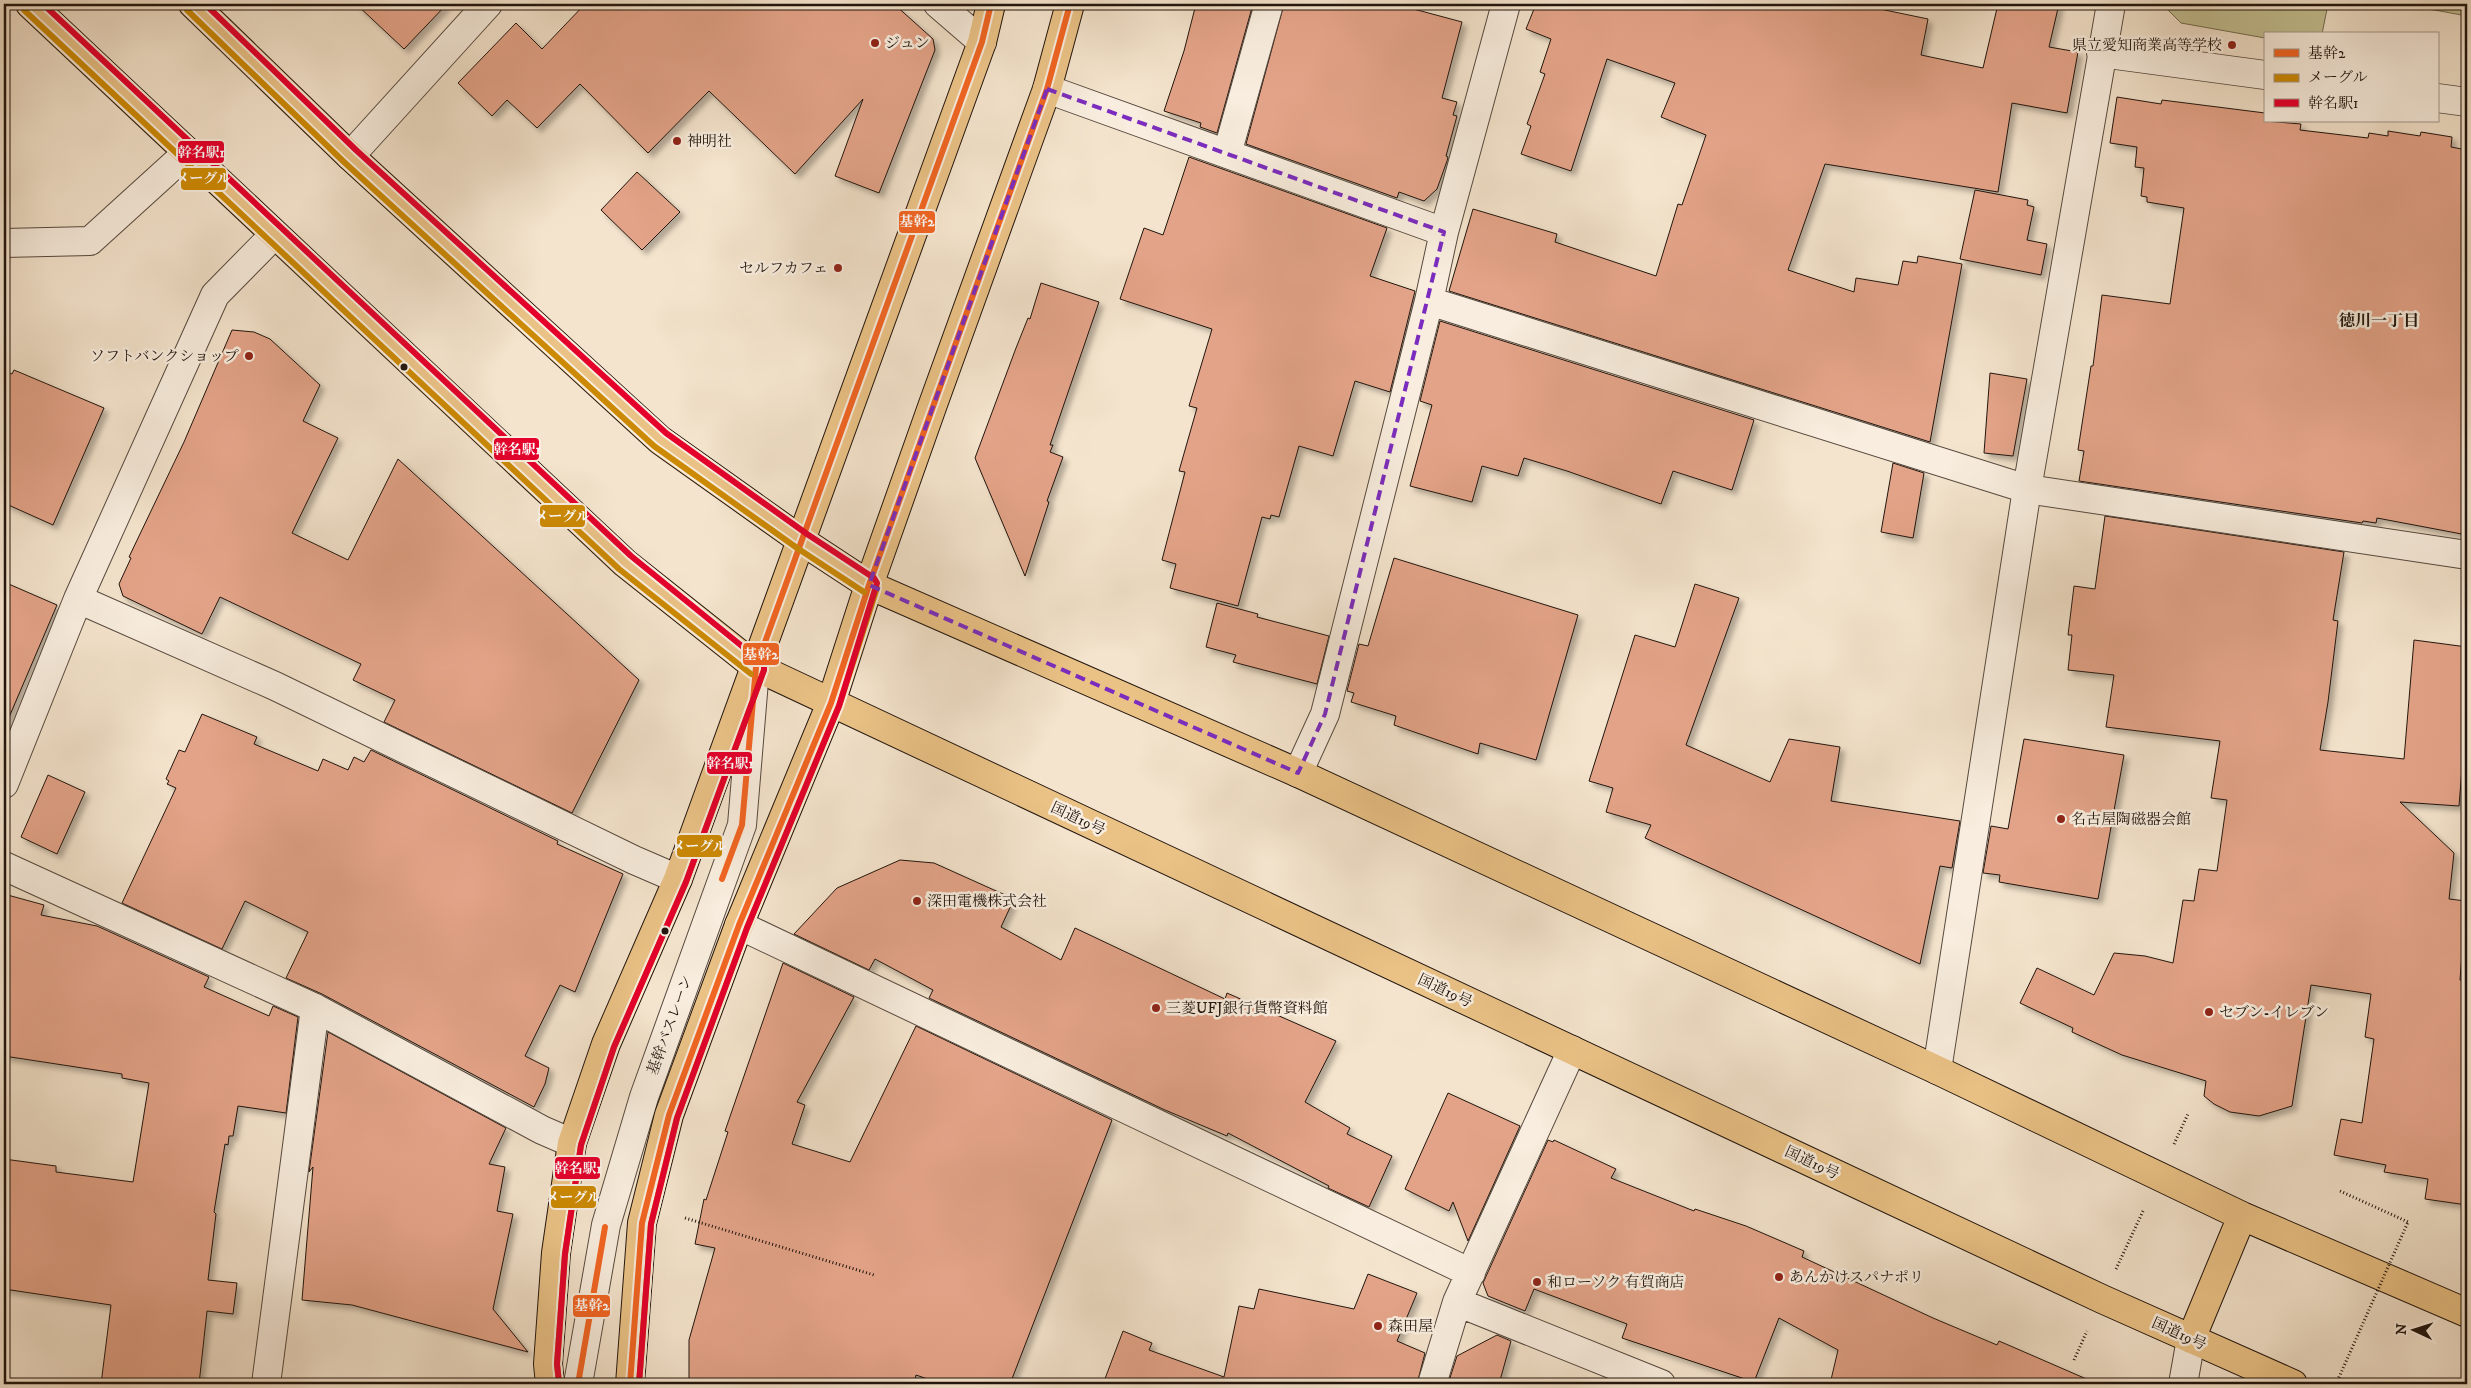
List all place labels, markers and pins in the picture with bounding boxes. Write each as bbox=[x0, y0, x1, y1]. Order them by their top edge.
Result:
place label: ジュン bbox=[885, 34, 930, 53]
place label: 県立愛知商業高等学校 bbox=[2072, 36, 2222, 55]
marker: ジュン bbox=[869, 37, 881, 49]
marker: 県立愛知商業高等学校 bbox=[2226, 39, 2238, 51]
place label: 神明社 bbox=[687, 132, 732, 151]
marker: 神明社 bbox=[671, 135, 683, 147]
place label: セルフカフェ bbox=[739, 259, 828, 278]
marker: セルフカフェ bbox=[832, 262, 844, 274]
place label: ソフトバンクショップ bbox=[90, 347, 239, 366]
marker: ソフトバンクショップ bbox=[243, 350, 255, 362]
unlabelled marker bbox=[399, 362, 409, 372]
place label: 名古屋陶磁器会館 bbox=[2071, 810, 2191, 829]
marker: 名古屋陶磁器会館 bbox=[2055, 813, 2067, 825]
place label: 深田電機株式会社 bbox=[927, 892, 1047, 911]
marker: 深田電機株式会社 bbox=[911, 895, 923, 907]
unlabelled marker bbox=[660, 926, 670, 936]
place label: 三菱UFJ銀行貨幣資料館 bbox=[1166, 999, 1328, 1018]
marker: 三菱UFJ銀行貨幣資料館 bbox=[1150, 1002, 1162, 1014]
place label: セブン-イレブン bbox=[2219, 1003, 2329, 1022]
marker: セブン-イレブン bbox=[2203, 1006, 2215, 1018]
place label: あんかけスパナポリ bbox=[1789, 1268, 1924, 1287]
marker: あんかけスパナポリ bbox=[1773, 1271, 1785, 1283]
place label: 和ローソク 有賀商店 bbox=[1547, 1273, 1684, 1292]
marker: 和ローソク 有賀商店 bbox=[1531, 1276, 1543, 1288]
place label: 森田屋 bbox=[1388, 1317, 1433, 1336]
marker: 森田屋 bbox=[1372, 1320, 1384, 1332]

